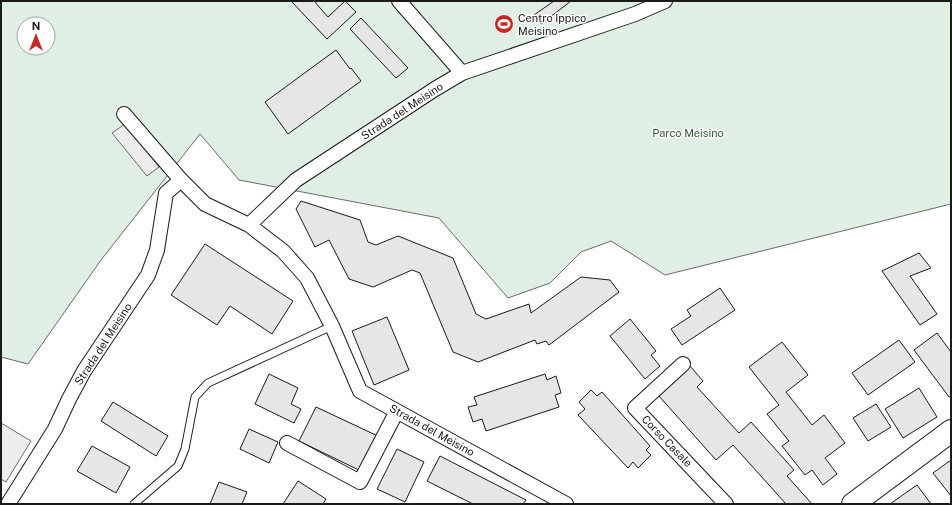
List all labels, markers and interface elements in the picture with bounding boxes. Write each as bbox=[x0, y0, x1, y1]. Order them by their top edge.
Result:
place label: Centro Ippico Meisino bbox=[518, 12, 586, 37]
sports icon: Centro Ippico Meisino bbox=[493, 13, 515, 35]
north arrow bbox=[16, 16, 56, 56]
text: N bbox=[32, 20, 40, 32]
street label: Strada del Meisino bbox=[359, 80, 445, 142]
park label: Parco Meisino bbox=[652, 127, 724, 139]
street label: Strada del Meisino bbox=[72, 301, 134, 387]
street label: Strada del Meisino bbox=[387, 402, 477, 458]
street label: Corso Casale bbox=[639, 413, 695, 469]

